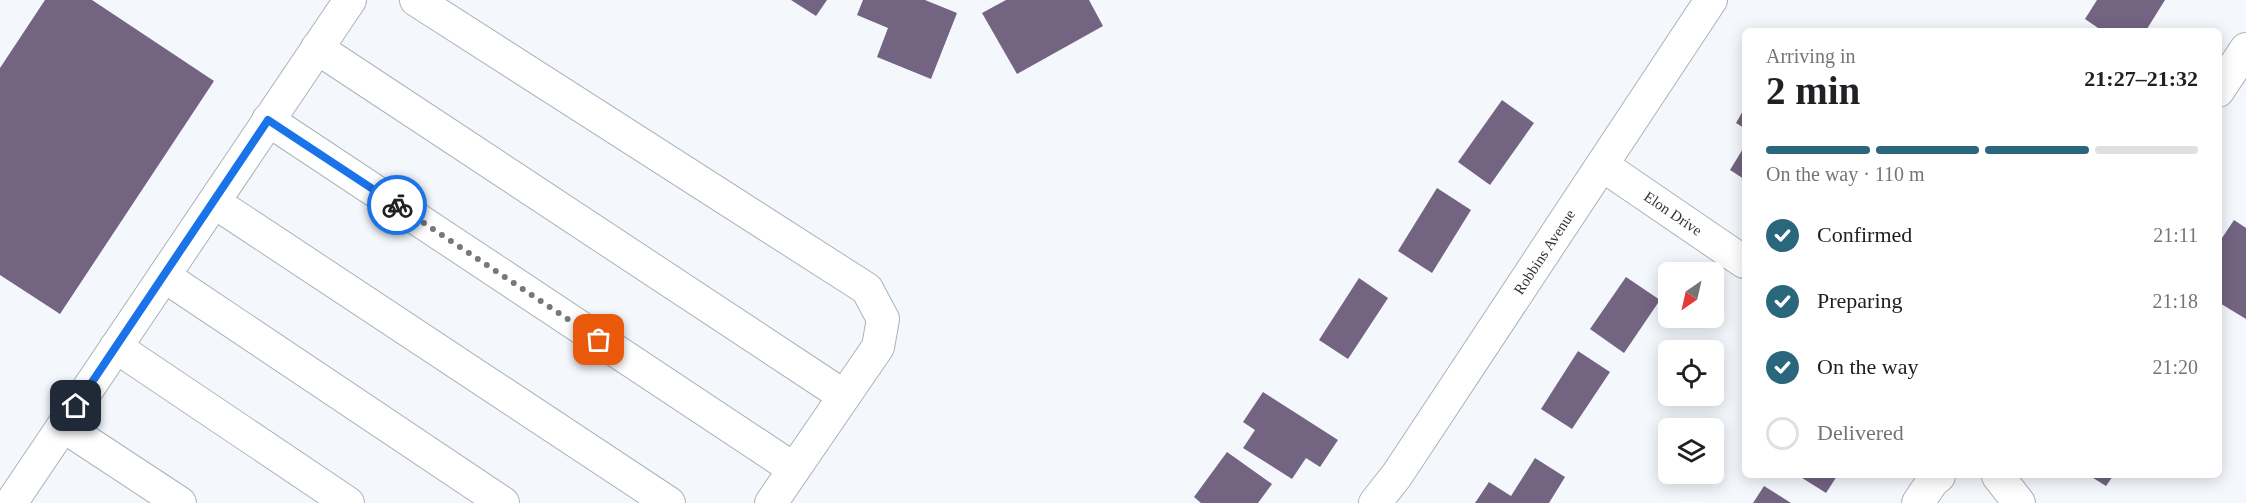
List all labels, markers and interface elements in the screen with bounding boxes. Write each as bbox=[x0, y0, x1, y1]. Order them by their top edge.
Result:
text: Arriving in bbox=[1766, 45, 1855, 67]
text: 21:27–21:32 bbox=[2084, 66, 2198, 91]
text: 2 min bbox=[1766, 69, 1860, 112]
text: On the way · 110 m bbox=[1766, 163, 1925, 185]
courier bbox=[367, 175, 427, 235]
street label: Elon Drive bbox=[1641, 188, 1705, 239]
icon: bike bbox=[381, 189, 414, 222]
street label: Robbins Avenue bbox=[1511, 206, 1578, 297]
icon: check bbox=[1766, 219, 1799, 252]
text: Confirmed bbox=[1817, 222, 1912, 247]
text: 21:11 bbox=[2153, 224, 2198, 246]
north arrow bbox=[1658, 262, 1724, 328]
map controls bbox=[1658, 262, 1724, 484]
icon: check bbox=[1766, 285, 1799, 318]
text: Preparing bbox=[1817, 288, 1903, 313]
text: 21:18 bbox=[2152, 290, 2198, 312]
pin bbox=[573, 314, 624, 365]
icon: bag bbox=[582, 323, 615, 356]
button: locate bbox=[1658, 340, 1724, 406]
icon: check bbox=[1766, 351, 1799, 384]
text: On the way bbox=[1817, 354, 1918, 379]
text: 21:20 bbox=[2152, 356, 2198, 378]
pin bbox=[50, 380, 101, 431]
icon: home bbox=[59, 389, 92, 422]
button: layers bbox=[1658, 418, 1724, 484]
text: Delivered bbox=[1817, 420, 1904, 445]

